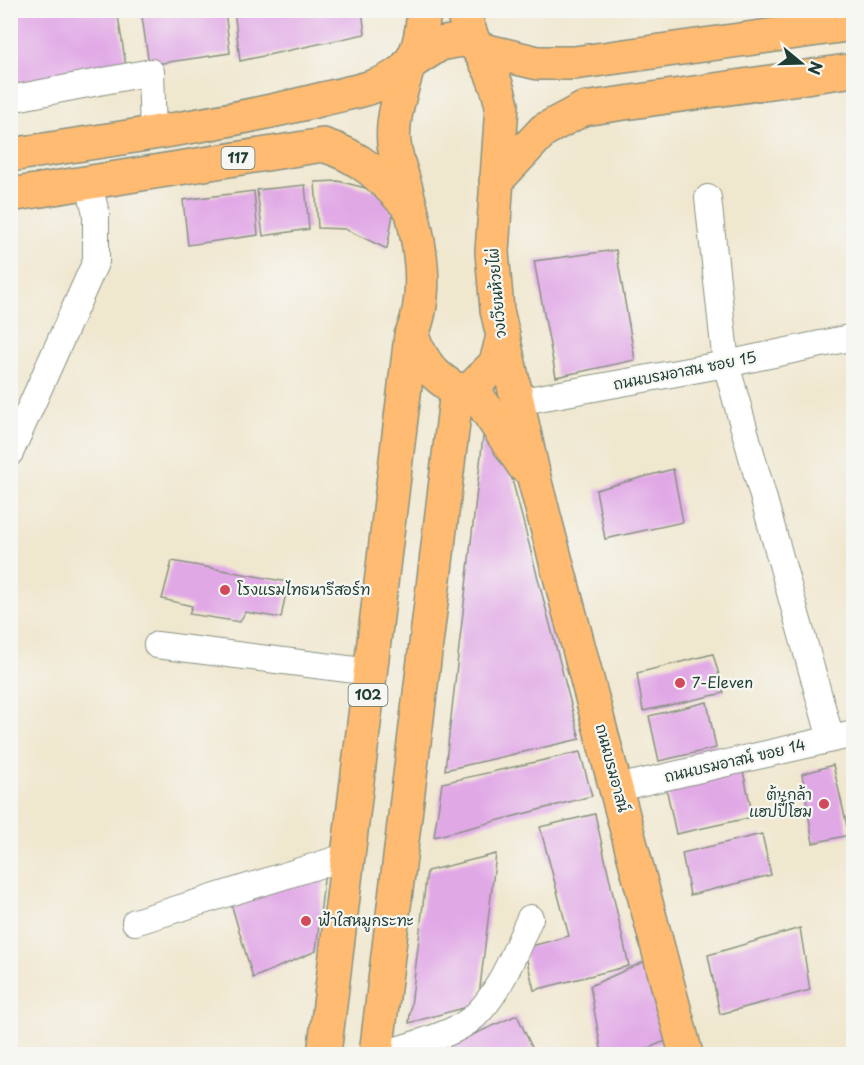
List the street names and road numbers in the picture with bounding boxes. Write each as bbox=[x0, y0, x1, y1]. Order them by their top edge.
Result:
road number: 117 bbox=[222, 147, 254, 169]
street label: วงเวียนห้วยไผ่ bbox=[480, 247, 511, 339]
street label: ถนนบรมอาสน ซอย 15 bbox=[611, 344, 758, 395]
road number: 102 bbox=[348, 684, 388, 706]
street label: ถนนบรมอาสน์ bbox=[591, 721, 636, 815]
street label: ถนนบรมอาสน์ ฃอย 14 bbox=[662, 732, 808, 787]

